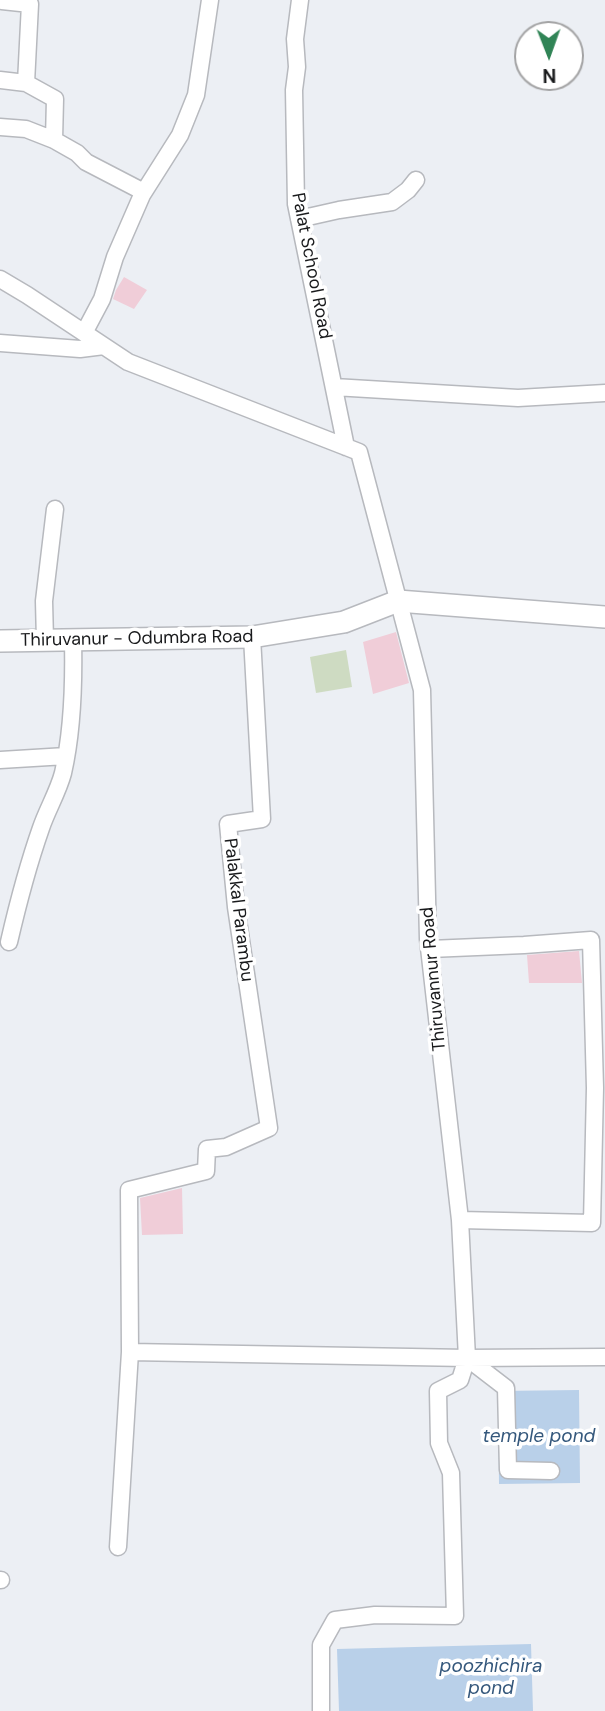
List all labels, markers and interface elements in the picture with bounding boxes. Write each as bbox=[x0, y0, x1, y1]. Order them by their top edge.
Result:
north arrow bbox=[514, 21, 584, 91]
text: N bbox=[542, 63, 556, 88]
street label: Palat School Road bbox=[286, 191, 336, 341]
street label: Thiruvanur - Odumbra Road bbox=[20, 626, 254, 652]
street label: Palakkal Parambu bbox=[218, 837, 258, 983]
street label: Thiruvannur Road bbox=[417, 906, 451, 1052]
water label: temple pond bbox=[483, 1426, 595, 1448]
water label: poozhichira pond bbox=[440, 1656, 542, 1700]

